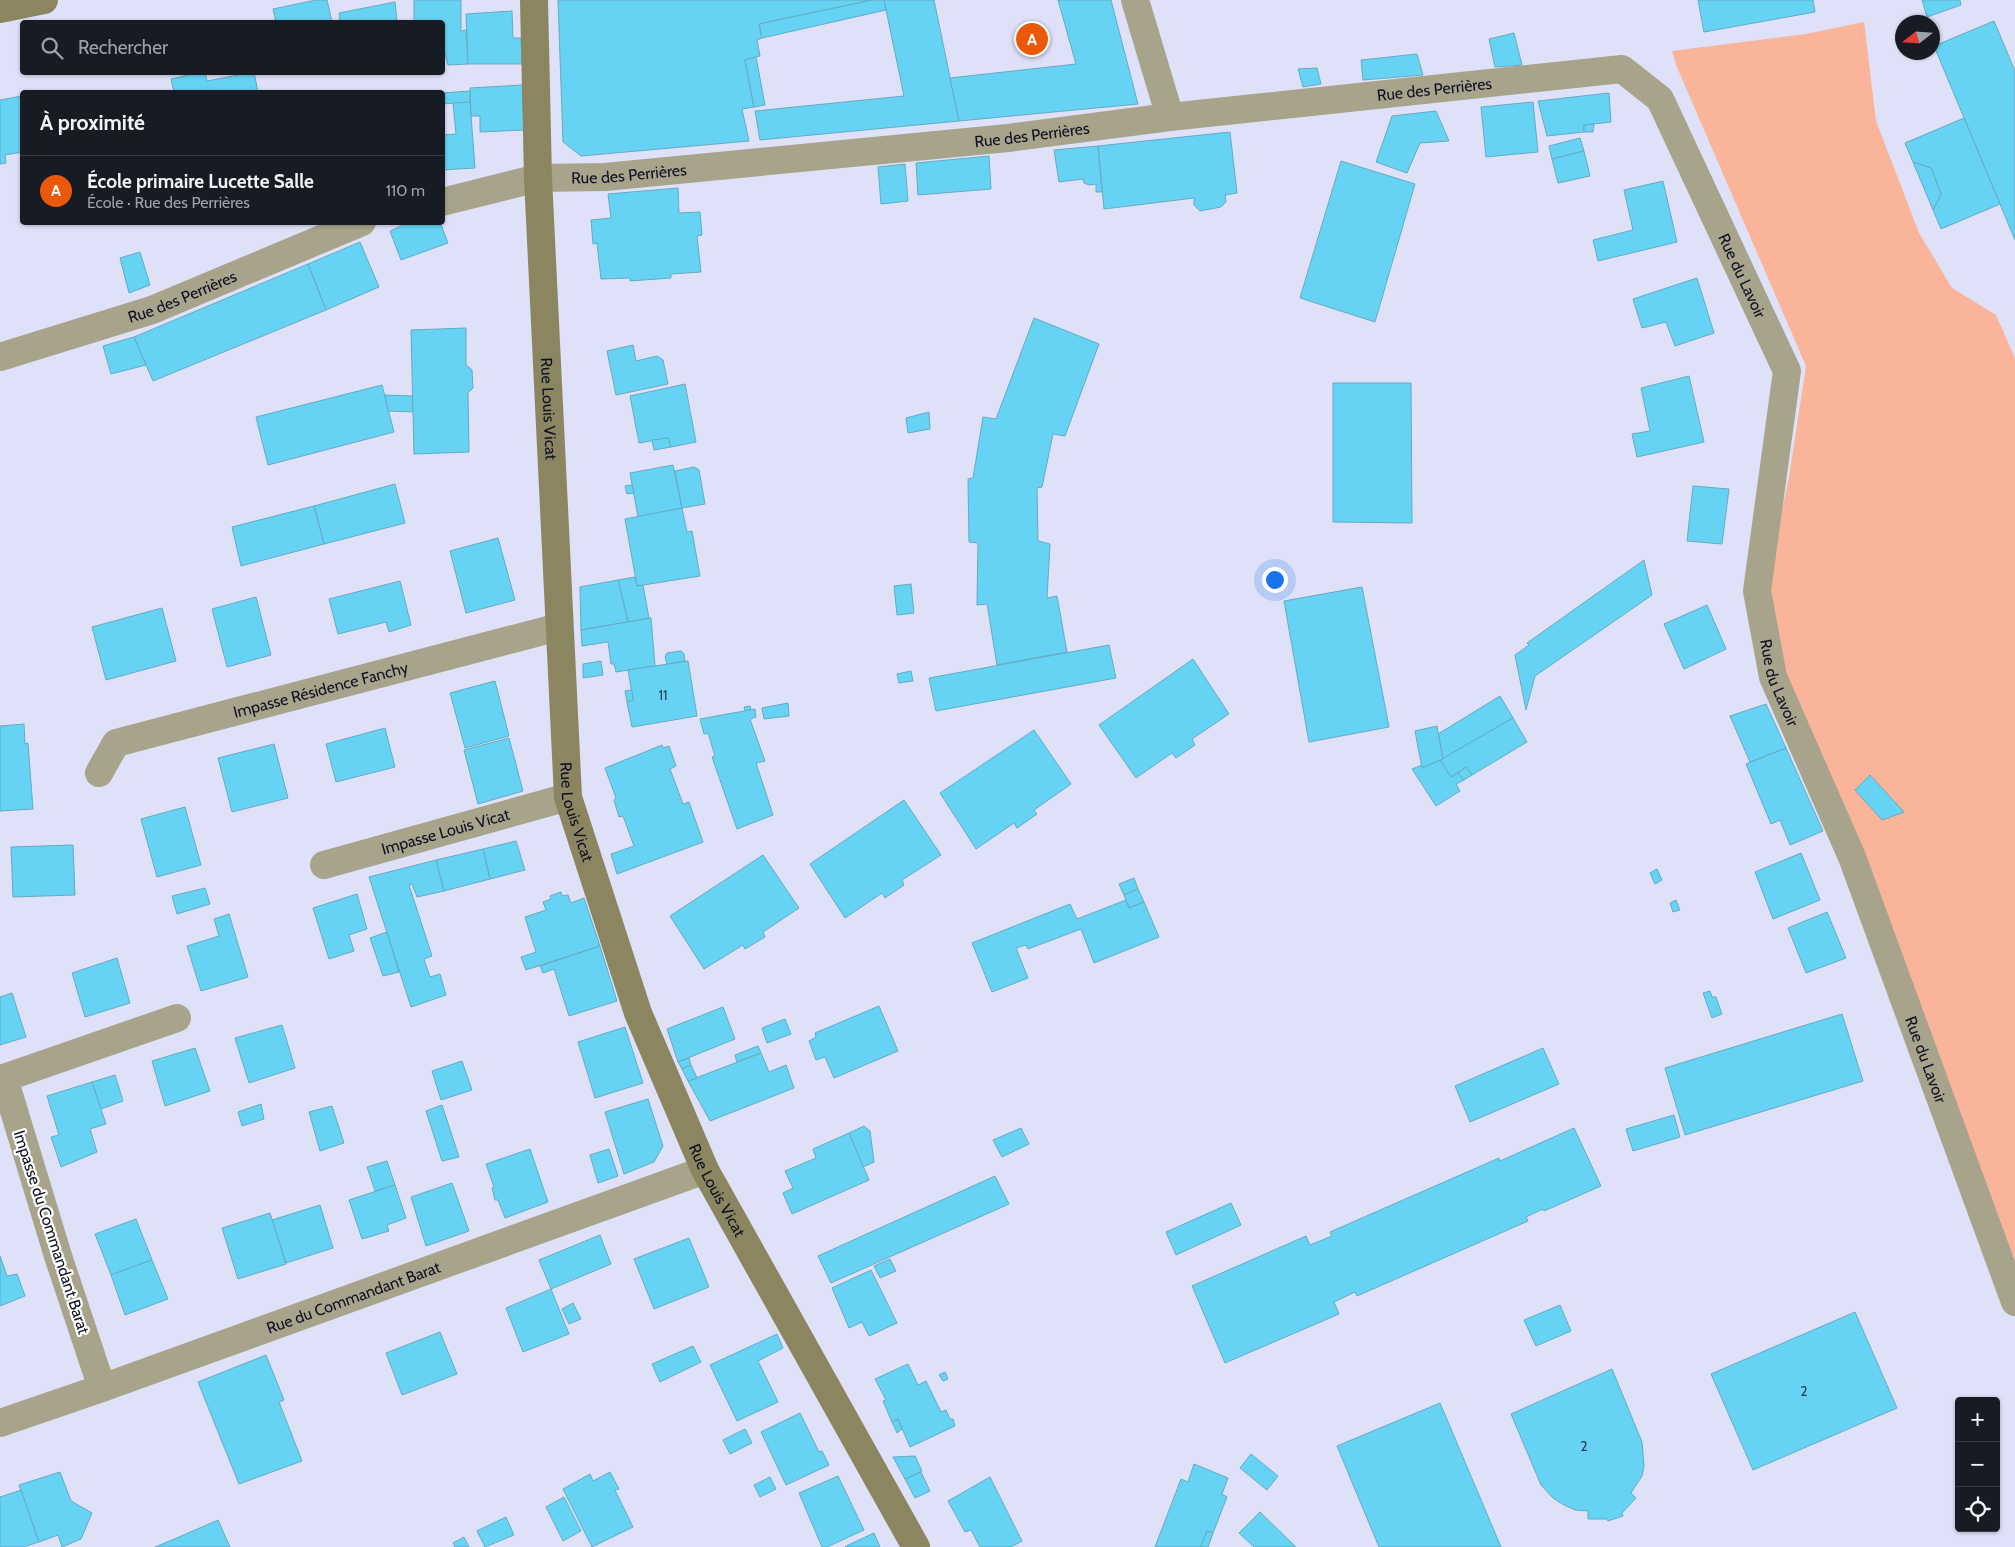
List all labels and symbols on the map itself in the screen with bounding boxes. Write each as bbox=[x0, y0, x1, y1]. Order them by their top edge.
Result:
north arrow bbox=[1895, 15, 1940, 60]
pin: A bbox=[1016, 20, 1048, 58]
street label: Rue des Perrières bbox=[1376, 74, 1493, 105]
street label: Rue des Perrières bbox=[974, 118, 1091, 151]
street label: Rue des Perrières bbox=[571, 160, 688, 188]
street label: Rue du Lavoir bbox=[1714, 231, 1770, 322]
street label: Rue des Perrières bbox=[126, 267, 240, 327]
street label: Rue Louis Vicat bbox=[537, 357, 561, 461]
your location bbox=[1262, 567, 1288, 593]
street label: Rue du Lavoir bbox=[1756, 638, 1803, 730]
street label: Impasse Résidence Fanchy bbox=[231, 658, 410, 722]
house number: 11 bbox=[658, 686, 668, 704]
street label: Rue Louis Vicat bbox=[556, 762, 598, 865]
street label: Impasse Louis Vicat bbox=[379, 805, 512, 859]
street label: Rue du Lavoir bbox=[1901, 1014, 1951, 1106]
street label: Impasse du Commandant Barat bbox=[10, 1128, 94, 1337]
street label: Rue Louis Vicat bbox=[685, 1141, 750, 1241]
street label: Rue du Commandant Barat bbox=[264, 1257, 443, 1338]
house number: 2 bbox=[1800, 1382, 1808, 1400]
house number: 2 bbox=[1580, 1437, 1588, 1455]

